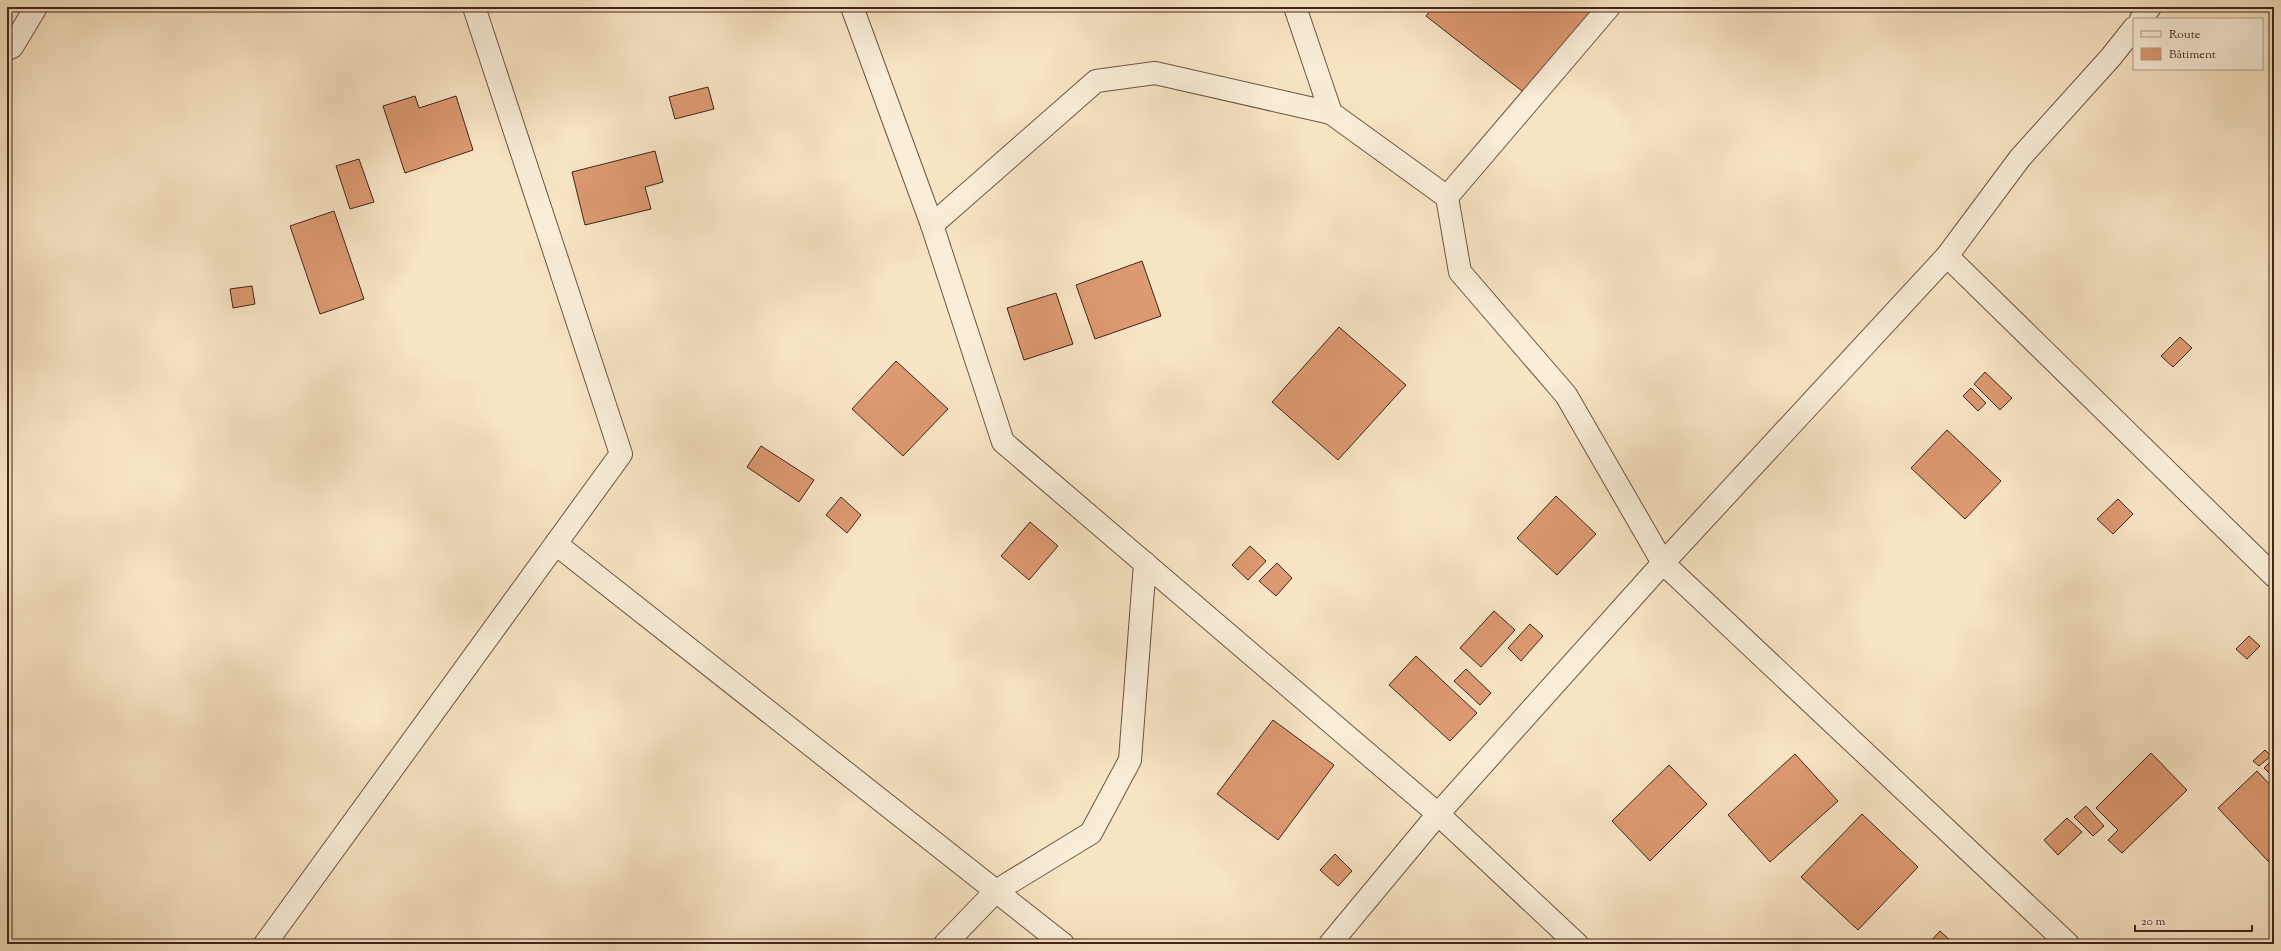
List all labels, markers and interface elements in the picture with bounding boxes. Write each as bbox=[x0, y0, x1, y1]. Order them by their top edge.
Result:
legend bbox=[2133, 18, 2263, 70]
text: Route bbox=[2169, 26, 2201, 44]
text: Bâtiment bbox=[2169, 46, 2216, 64]
scale bar bbox=[2135, 907, 2252, 933]
text: 20 m bbox=[2141, 913, 2166, 931]

